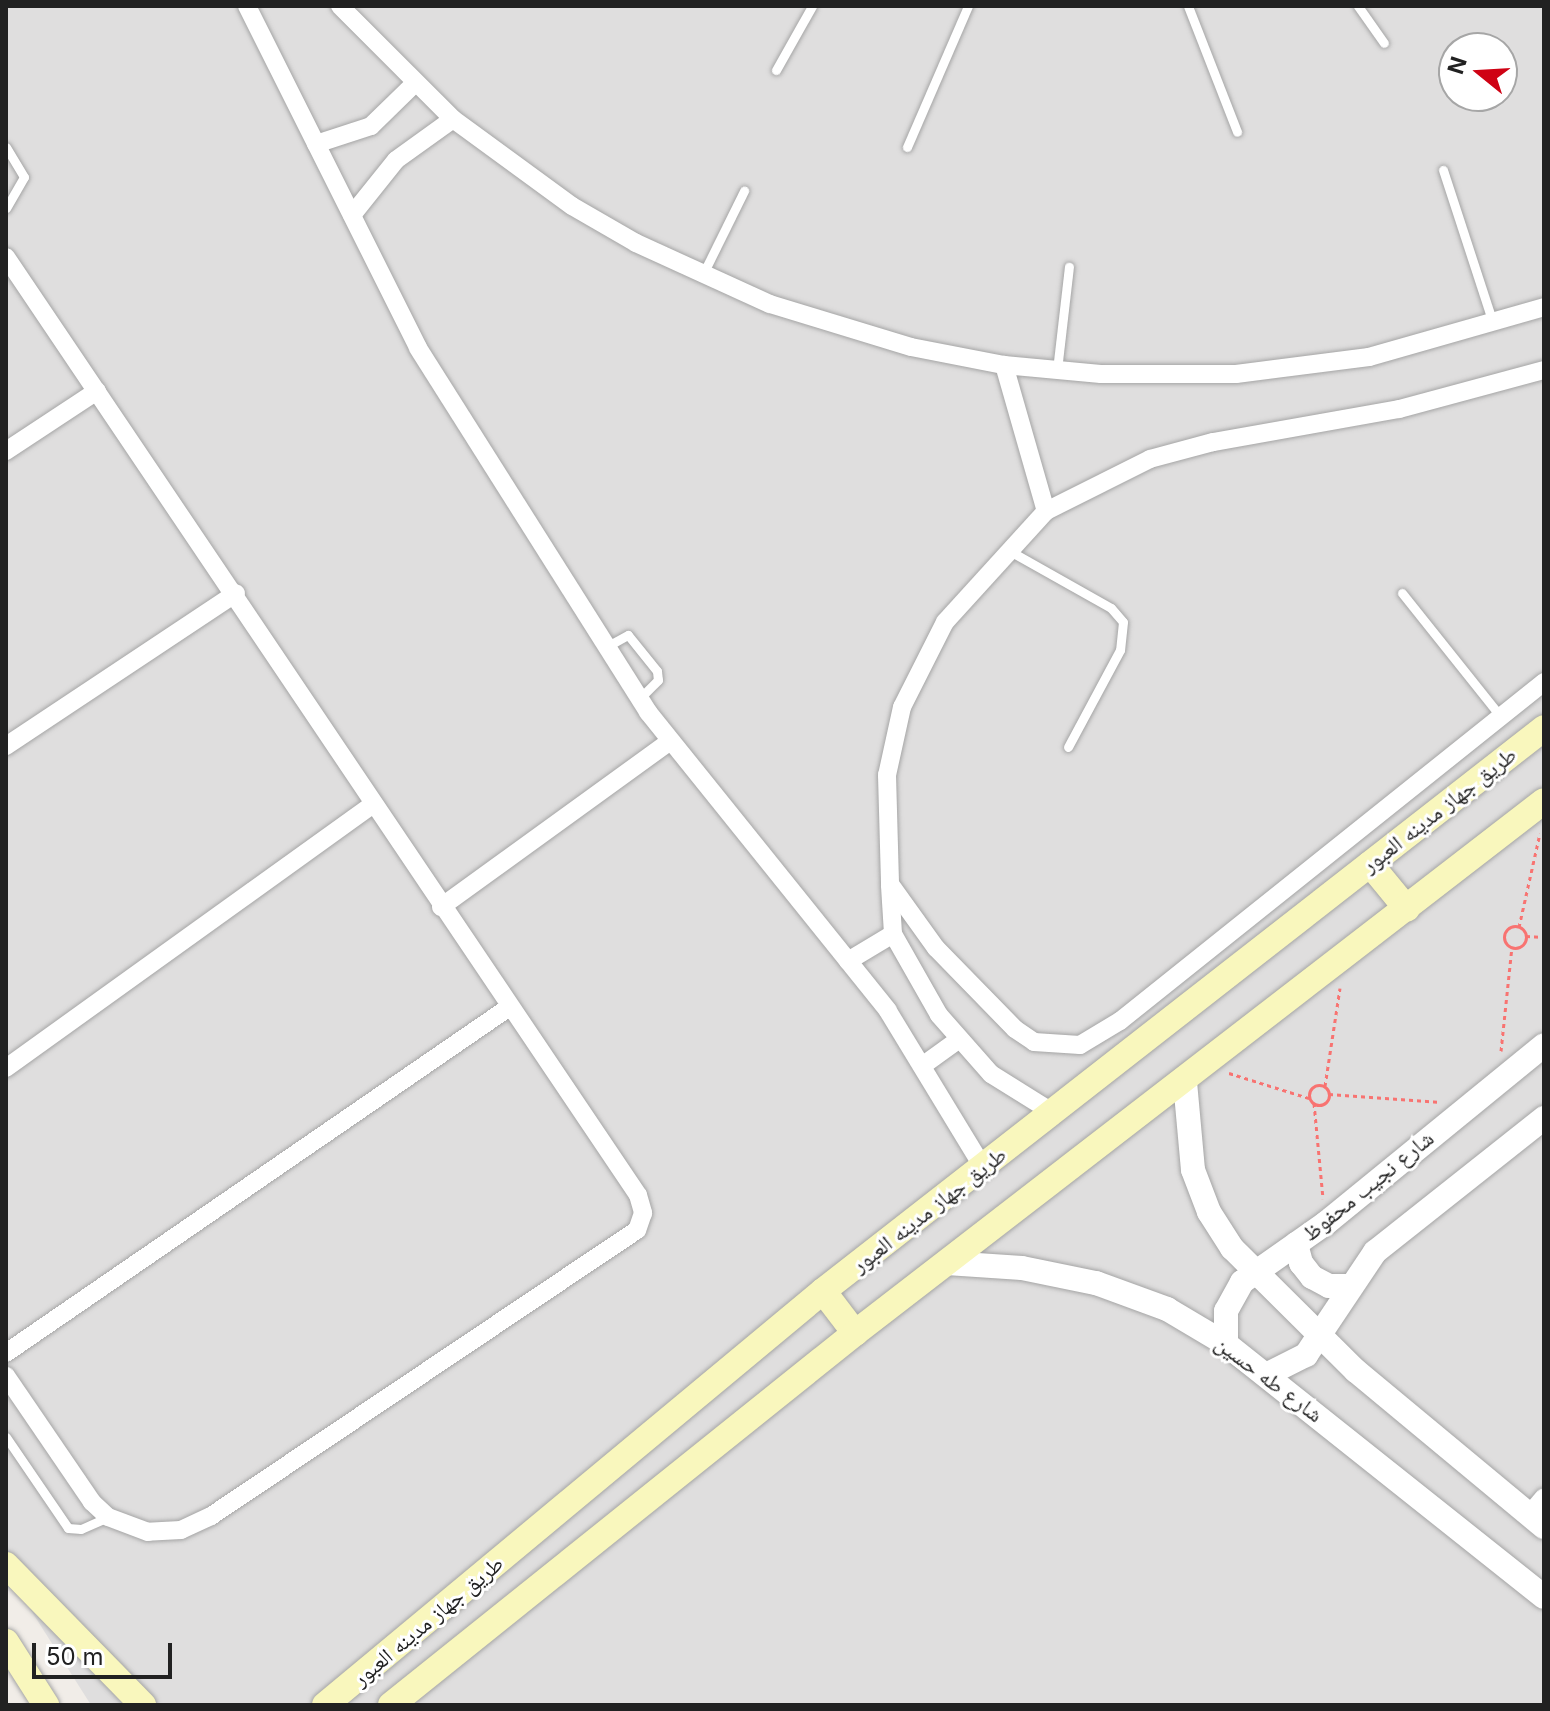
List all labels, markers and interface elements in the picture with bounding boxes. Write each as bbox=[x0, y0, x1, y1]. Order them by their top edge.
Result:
north arrow bbox=[1438, 32, 1518, 112]
text: N bbox=[1442, 53, 1472, 77]
street label: طريق جهاز مدينه العبور bbox=[1357, 742, 1521, 878]
street label: شارع نجيب محفوظ bbox=[1297, 1125, 1439, 1247]
street label: طريق جهاز مدينه العبور bbox=[847, 1142, 1011, 1278]
street label: شارع طه حسين bbox=[1210, 1330, 1328, 1428]
street label: طريق جهاز مدينه العبور bbox=[347, 1550, 509, 1692]
scale bar bbox=[36, 1627, 176, 1677]
text: 50 m bbox=[46, 1642, 104, 1671]

